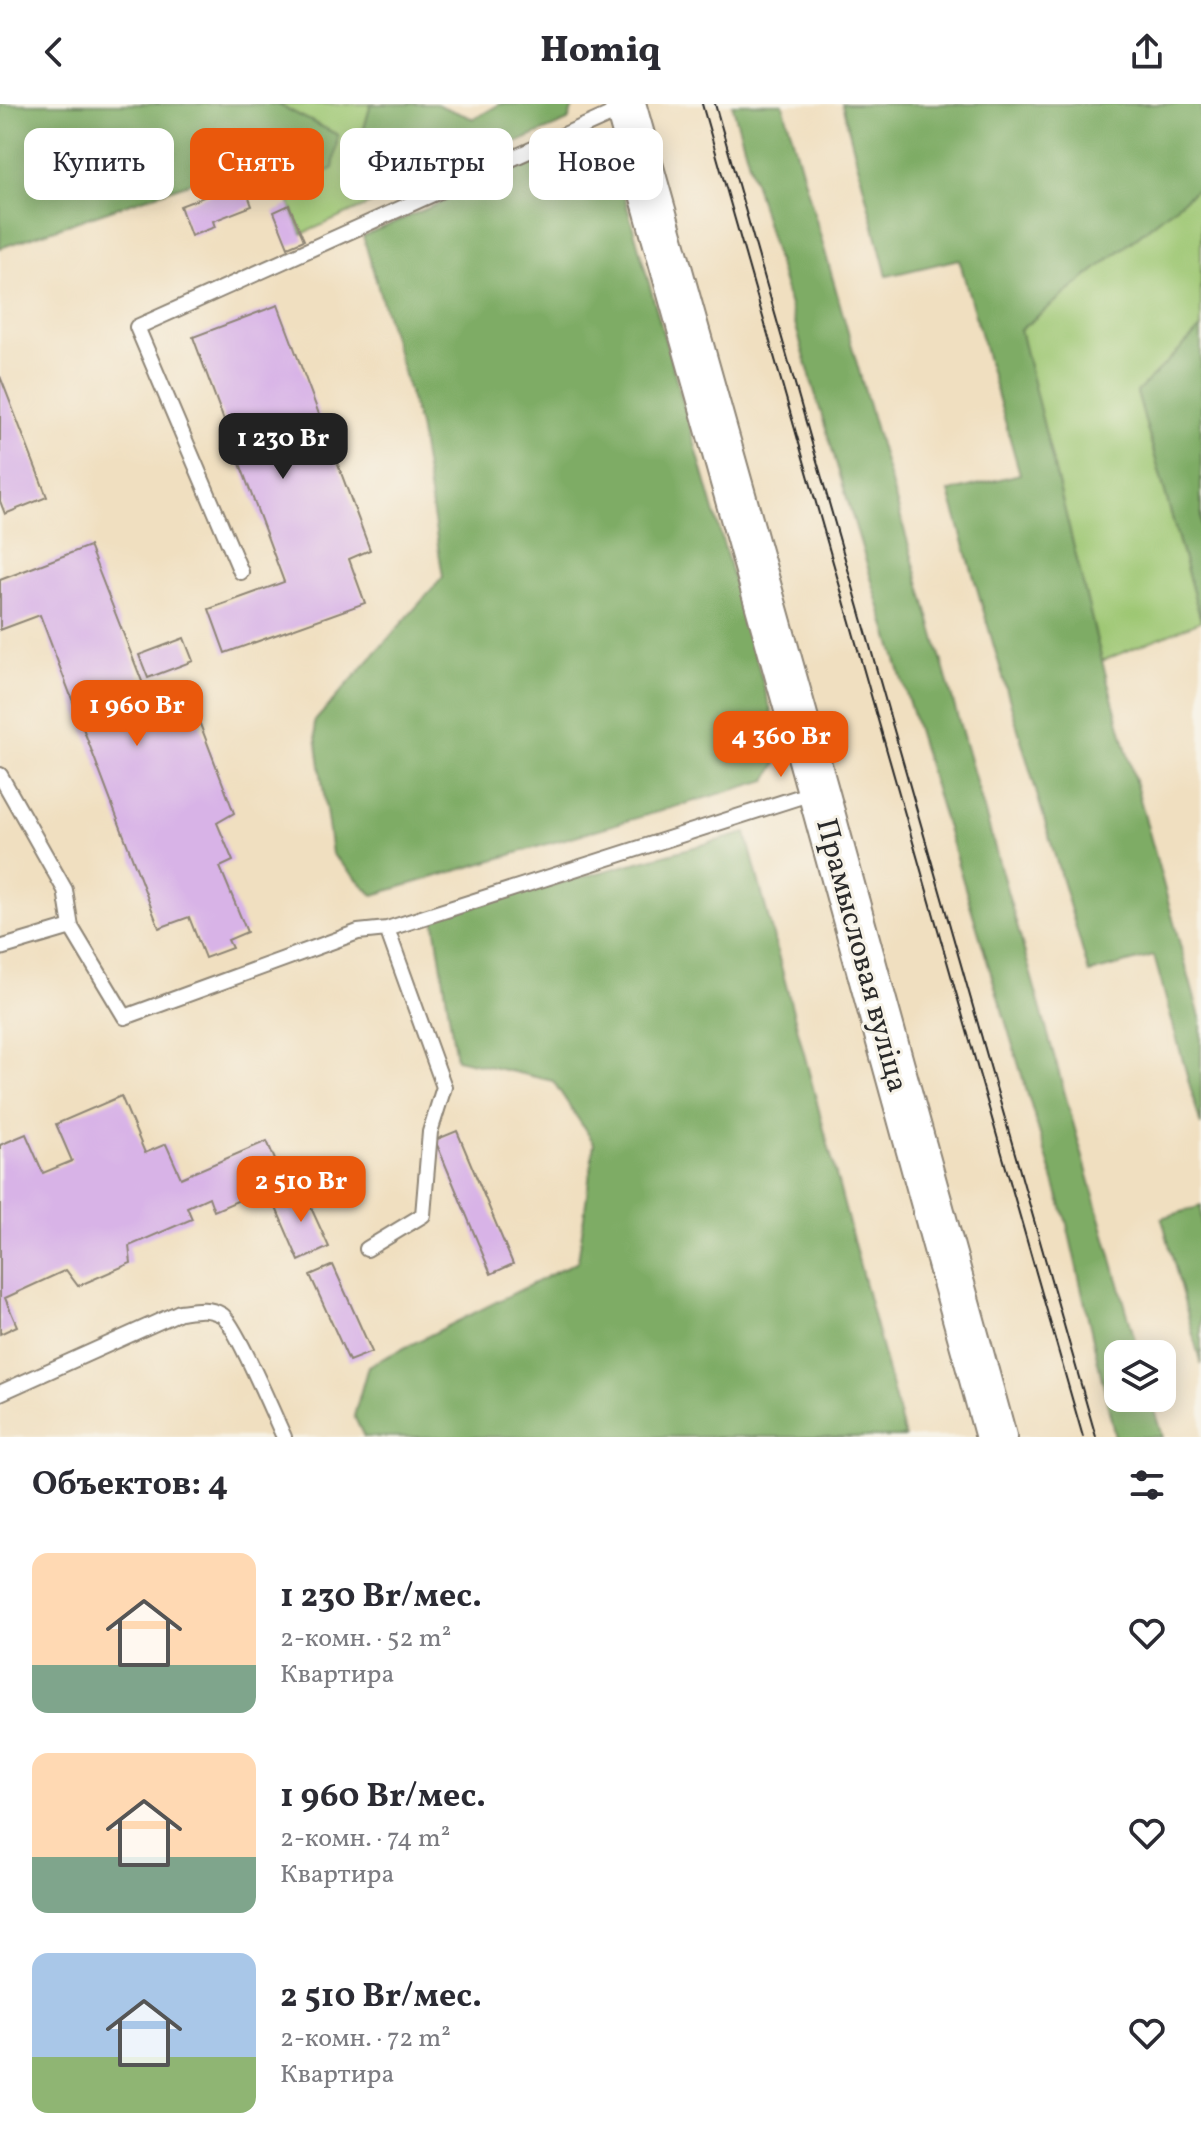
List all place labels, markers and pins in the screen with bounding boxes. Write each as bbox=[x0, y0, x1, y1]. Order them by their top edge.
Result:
pin: 1 230 Br bbox=[200, 413, 366, 481]
pin: 1 960 Br bbox=[54, 680, 220, 748]
pin: 4 360 Br bbox=[698, 711, 864, 779]
pin: 2 510 Br bbox=[218, 1156, 384, 1224]

